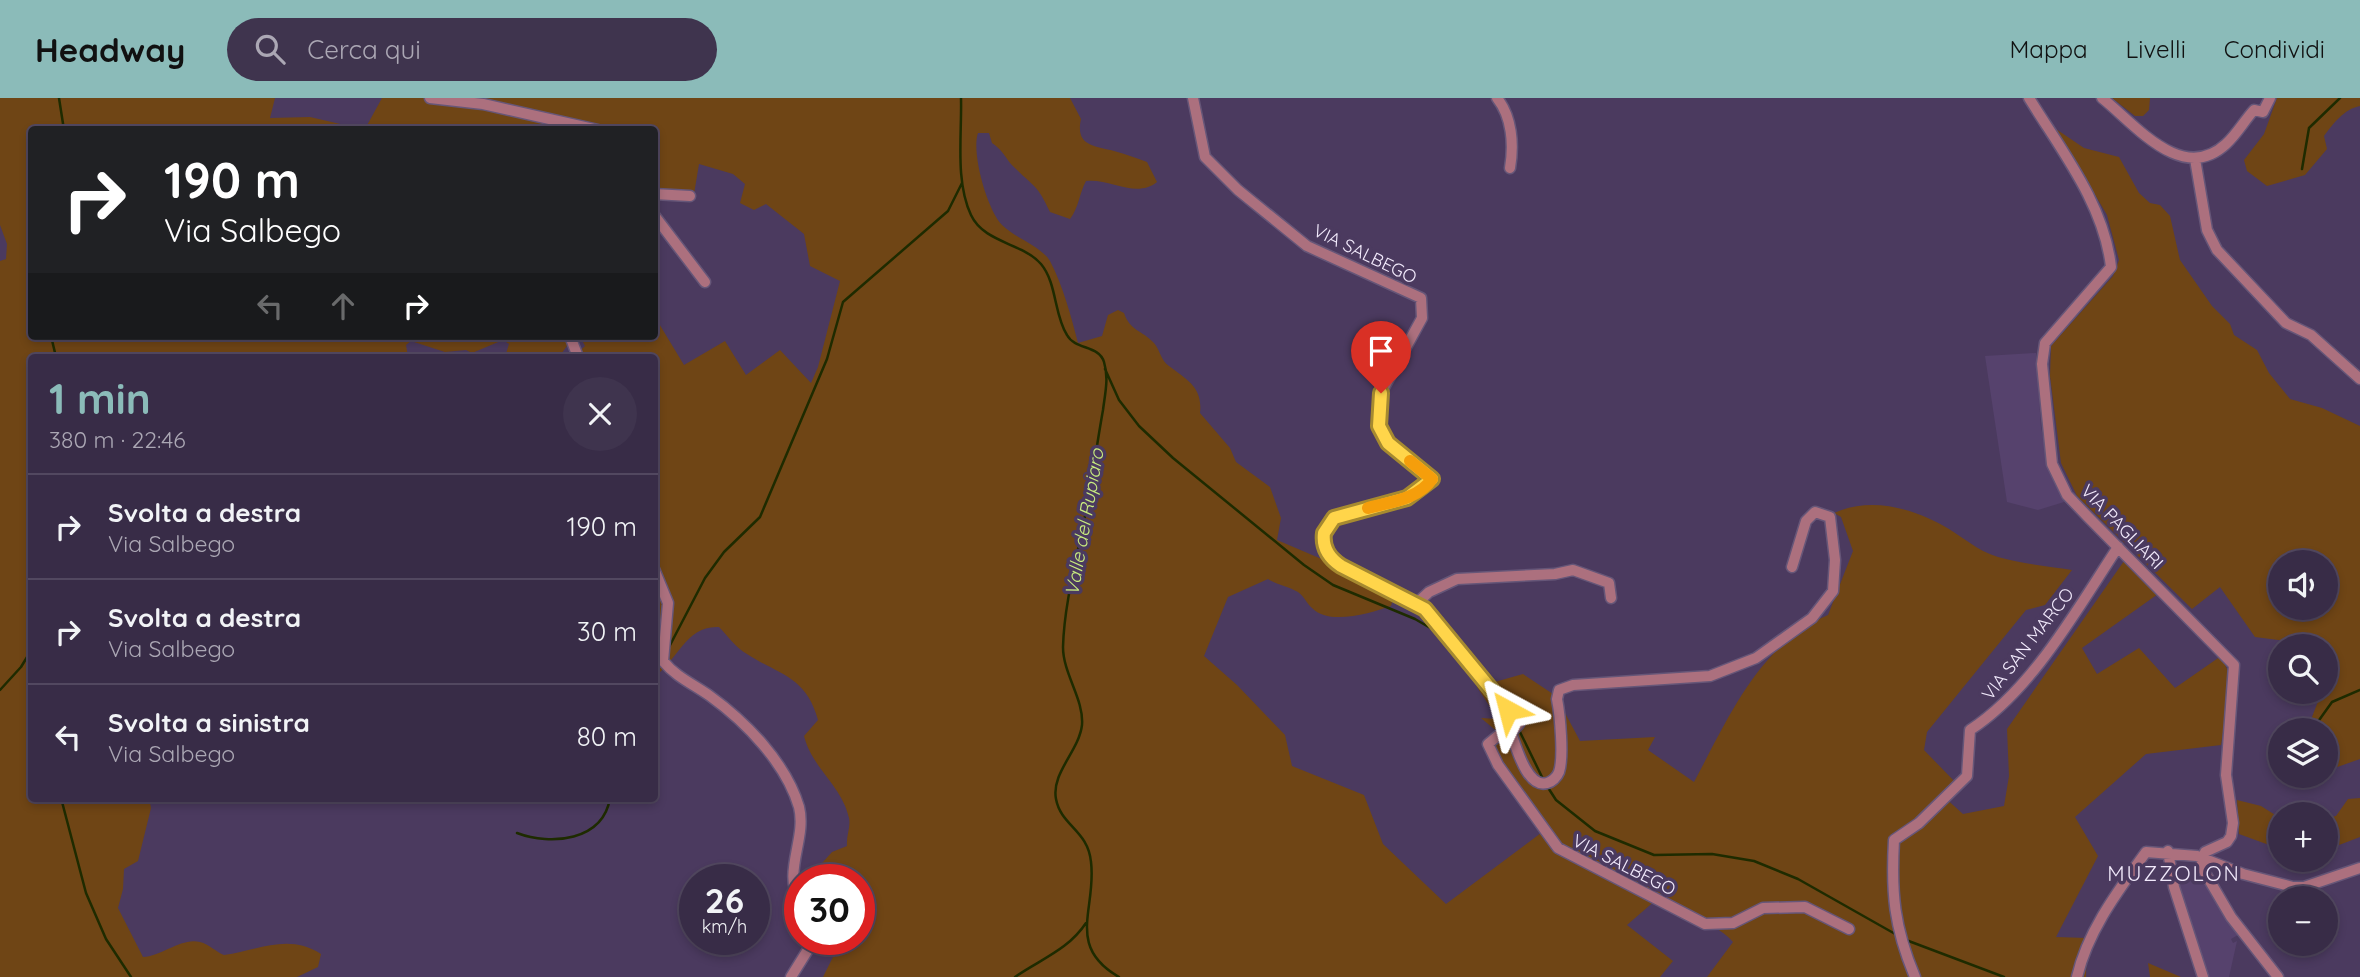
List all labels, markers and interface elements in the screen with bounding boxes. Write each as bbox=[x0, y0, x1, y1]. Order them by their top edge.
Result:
search box bbox=[227, 18, 717, 81]
text: Headway bbox=[35, 29, 185, 70]
icon: search bbox=[251, 30, 289, 68]
text: Cerca qui bbox=[307, 33, 421, 66]
text: Mappa bbox=[2010, 34, 2088, 64]
text: Livelli bbox=[2126, 34, 2186, 64]
text: Condividi bbox=[2224, 34, 2325, 64]
text: 190 m bbox=[164, 149, 300, 210]
icon: right bbox=[49, 154, 140, 245]
text: Via Salbego bbox=[164, 210, 341, 250]
street label: VIA SALBEGO bbox=[1310, 219, 1421, 289]
icon: left bbox=[251, 287, 289, 325]
icon: ahead bbox=[324, 287, 362, 325]
icon: right bbox=[397, 287, 435, 325]
pin bbox=[1351, 321, 1411, 393]
icon: arrive bbox=[1362, 332, 1400, 370]
text: 1 min bbox=[49, 372, 151, 425]
button: close bbox=[563, 377, 637, 451]
text: 380 m · 22:46 bbox=[49, 425, 186, 454]
water label: Valle del Rupiaro bbox=[1059, 445, 1109, 597]
street label: VIA PAGLIARI bbox=[2076, 479, 2169, 574]
text: Svolta a destra bbox=[108, 496, 301, 529]
icon: right bbox=[49, 508, 87, 546]
text: 190 m bbox=[567, 510, 637, 543]
text: Via Salbego bbox=[108, 529, 235, 558]
map controls bbox=[2268, 550, 2338, 956]
button: sound bbox=[2268, 550, 2338, 620]
street label: VIA SAN MARCO bbox=[1976, 583, 2079, 705]
text: Svolta a destra bbox=[108, 601, 301, 634]
icon: right bbox=[49, 613, 87, 651]
text: 30 m bbox=[577, 615, 637, 648]
text: Via Salbego bbox=[108, 634, 235, 663]
button: search bbox=[2268, 634, 2338, 704]
position arrow bbox=[1471, 673, 1545, 747]
text: Svolta a sinistra bbox=[108, 706, 310, 739]
icon: left bbox=[49, 718, 87, 756]
button: layers bbox=[2268, 718, 2338, 788]
text: 80 m bbox=[577, 720, 637, 753]
text: Via Salbego bbox=[108, 739, 235, 768]
button: + bbox=[2268, 802, 2338, 872]
street label: VIA SALBEGO bbox=[1569, 829, 1680, 900]
district label: MUZZOLON bbox=[2107, 860, 2241, 886]
speed limit sign: 30 bbox=[784, 864, 875, 955]
text: 26 bbox=[705, 878, 744, 922]
button: − bbox=[2268, 886, 2338, 956]
text: km/h bbox=[702, 915, 747, 938]

